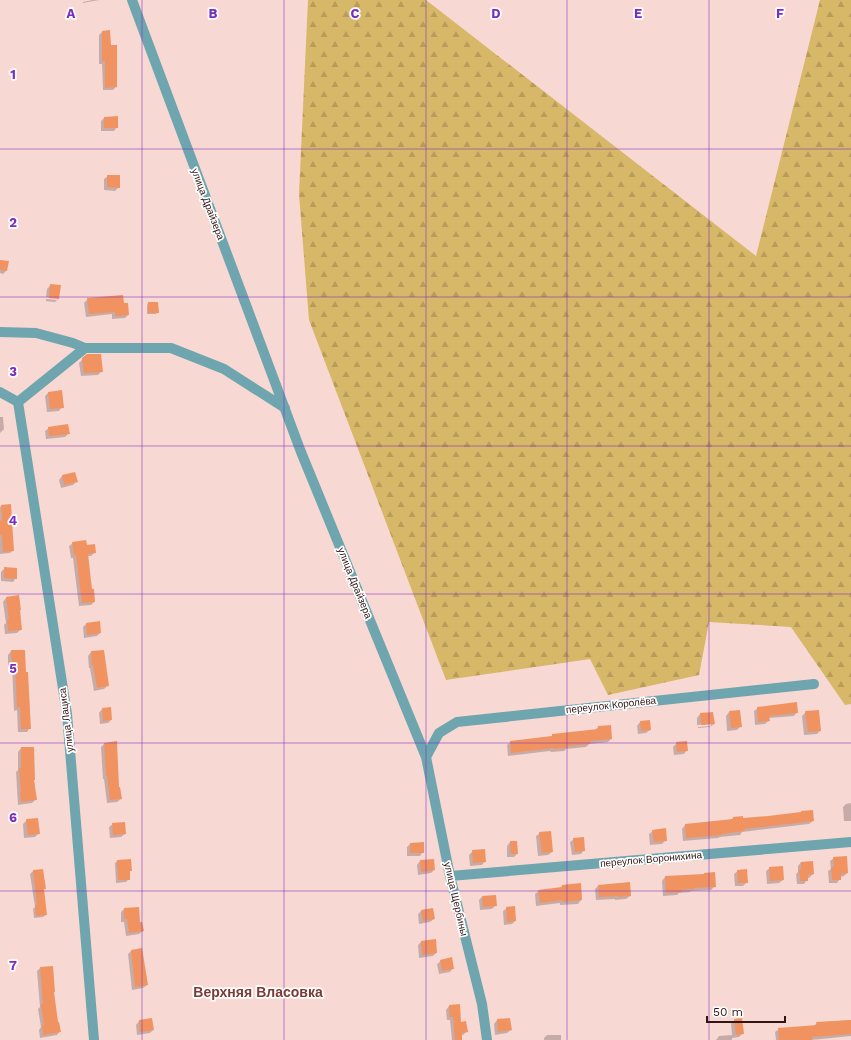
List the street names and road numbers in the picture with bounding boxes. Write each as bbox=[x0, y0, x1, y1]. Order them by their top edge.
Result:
street label: улица Драйзера bbox=[189, 167, 227, 242]
street label: улица Драйзера bbox=[336, 546, 374, 620]
street label: улица Лациса bbox=[57, 687, 75, 753]
street label: переулок Королёва bbox=[565, 695, 657, 715]
street label: переулок Воронихина bbox=[600, 849, 703, 869]
street label: улица Щербины bbox=[442, 861, 470, 937]

